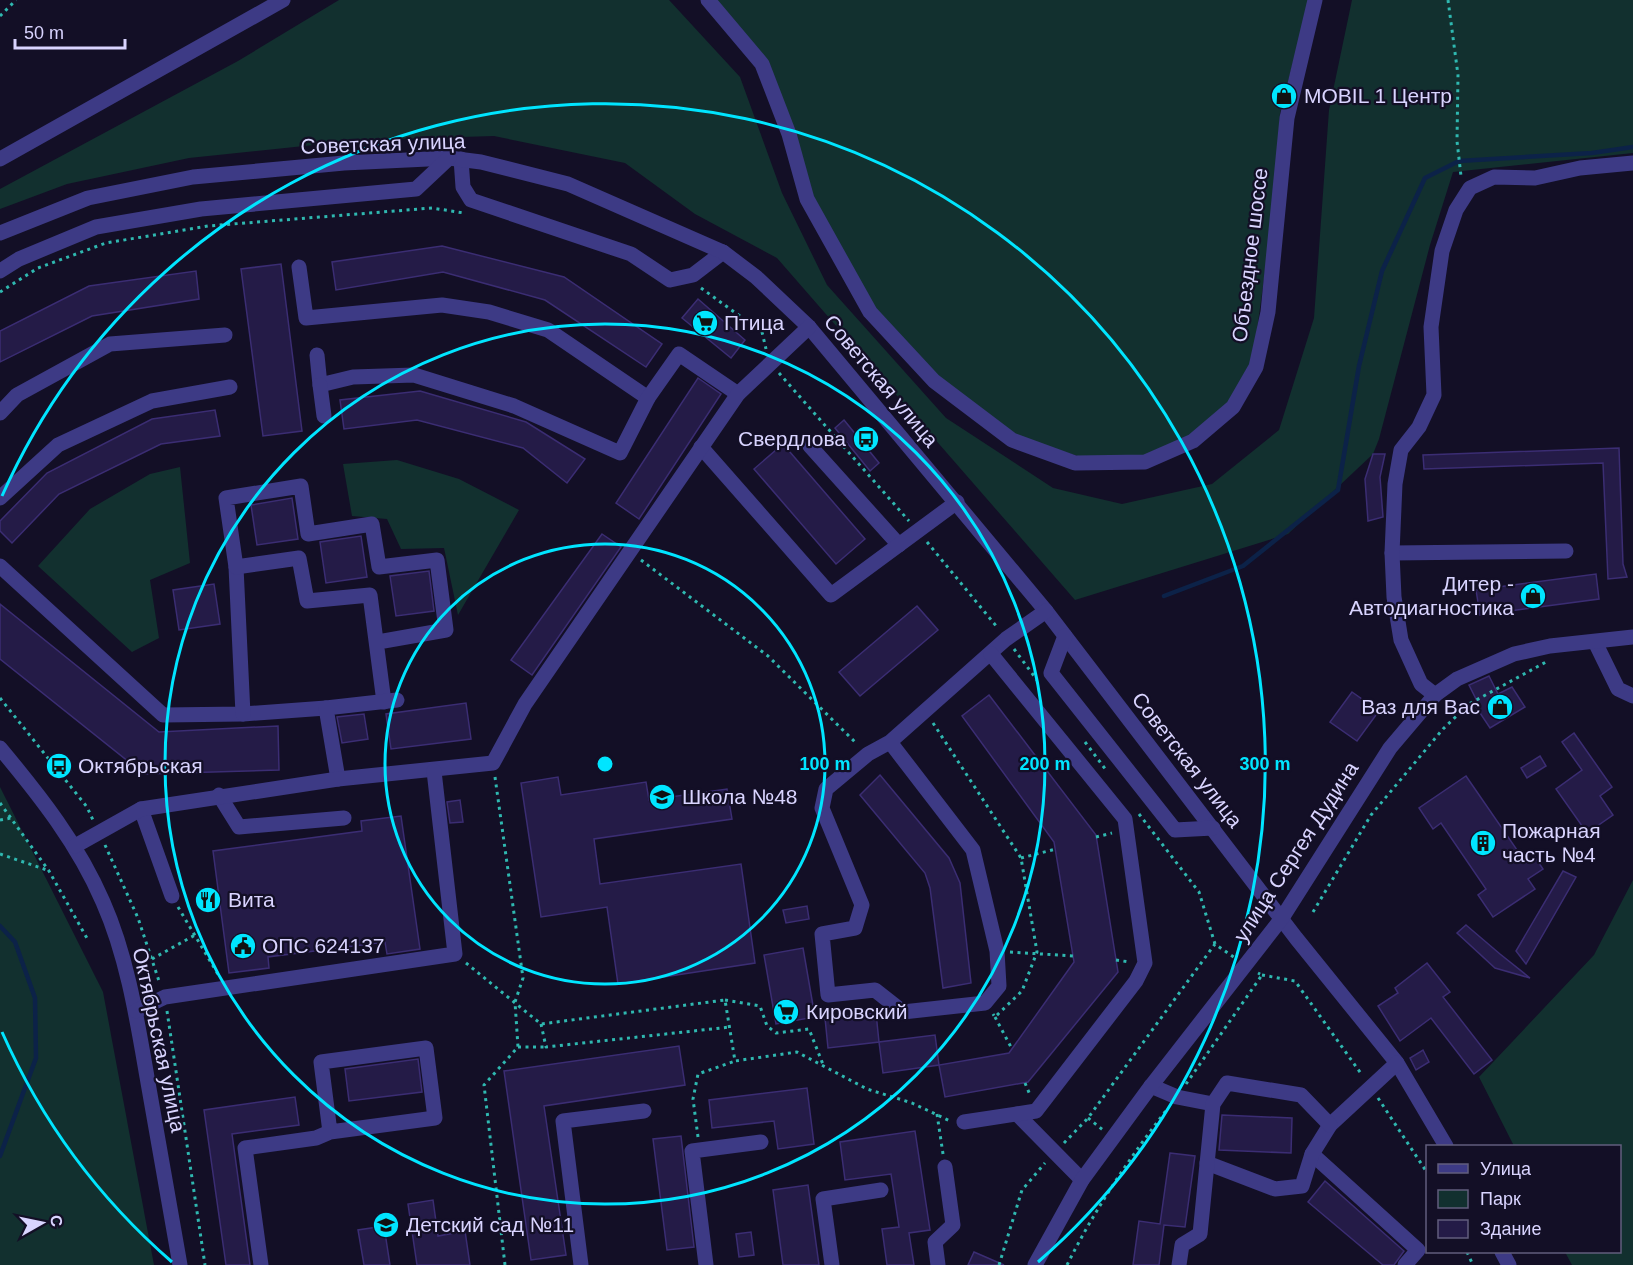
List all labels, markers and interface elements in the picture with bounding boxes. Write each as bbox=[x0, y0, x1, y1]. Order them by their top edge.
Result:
scale bar bbox=[15, 12, 124, 50]
text: 50 m bbox=[24, 23, 64, 43]
shop icon: MOBIL 1 Центр bbox=[1269, 81, 1299, 111]
place label: MOBIL 1 Центр bbox=[1304, 84, 1452, 107]
street label: Советская улица bbox=[300, 129, 466, 158]
street label: Объездное шоссе bbox=[1227, 166, 1272, 343]
supermarket icon: Птица bbox=[690, 308, 720, 338]
street label: Советская улица bbox=[820, 310, 943, 451]
place label: Птица bbox=[724, 311, 784, 334]
bus stop icon: Свердлова bbox=[851, 424, 881, 454]
place label: Свердлова bbox=[738, 427, 846, 450]
place label: Дитер - Автодиагностика bbox=[1349, 572, 1514, 619]
shop icon: Дитер - Автодиагностика bbox=[1518, 581, 1548, 611]
street label: Советская улица bbox=[1128, 688, 1247, 832]
shop icon: Ваз для Вас bbox=[1485, 692, 1515, 722]
place label: Ваз для Вас bbox=[1361, 695, 1480, 718]
bus stop icon: Октябрьская bbox=[44, 751, 74, 781]
place label: Октябрьская bbox=[78, 754, 203, 777]
centre of rings bbox=[595, 754, 615, 774]
text: 100 m bbox=[799, 754, 851, 774]
text: 200 m bbox=[1019, 754, 1071, 774]
text: 300 m bbox=[1239, 754, 1291, 774]
street label: улица Сергея Дудина bbox=[1229, 757, 1363, 946]
school or university icon: Школа №48 bbox=[647, 782, 677, 812]
place label: Школа №48 bbox=[682, 785, 798, 808]
place label: Пожарная часть №4 bbox=[1502, 819, 1601, 866]
building icon: Пожарная часть №4 bbox=[1468, 828, 1498, 858]
restaurant icon: Вита bbox=[193, 885, 223, 915]
place label: Вита bbox=[228, 888, 275, 911]
public building icon: ОПС 624137 bbox=[228, 931, 258, 961]
place label: ОПС 624137 bbox=[262, 934, 385, 957]
street label: Октябрьская улица bbox=[129, 945, 190, 1135]
supermarket icon: Кировский bbox=[771, 997, 801, 1027]
place label: Кировский bbox=[806, 1000, 907, 1023]
legend bbox=[1426, 1145, 1621, 1253]
text: Улица bbox=[1480, 1159, 1532, 1179]
text: Парк bbox=[1480, 1189, 1521, 1209]
north arrow bbox=[12, 1193, 72, 1253]
school or university icon: Детский сад №11 bbox=[371, 1210, 401, 1240]
place label: Детский сад №11 bbox=[406, 1213, 574, 1236]
text: С bbox=[47, 1214, 66, 1228]
text: Здание bbox=[1480, 1219, 1541, 1239]

